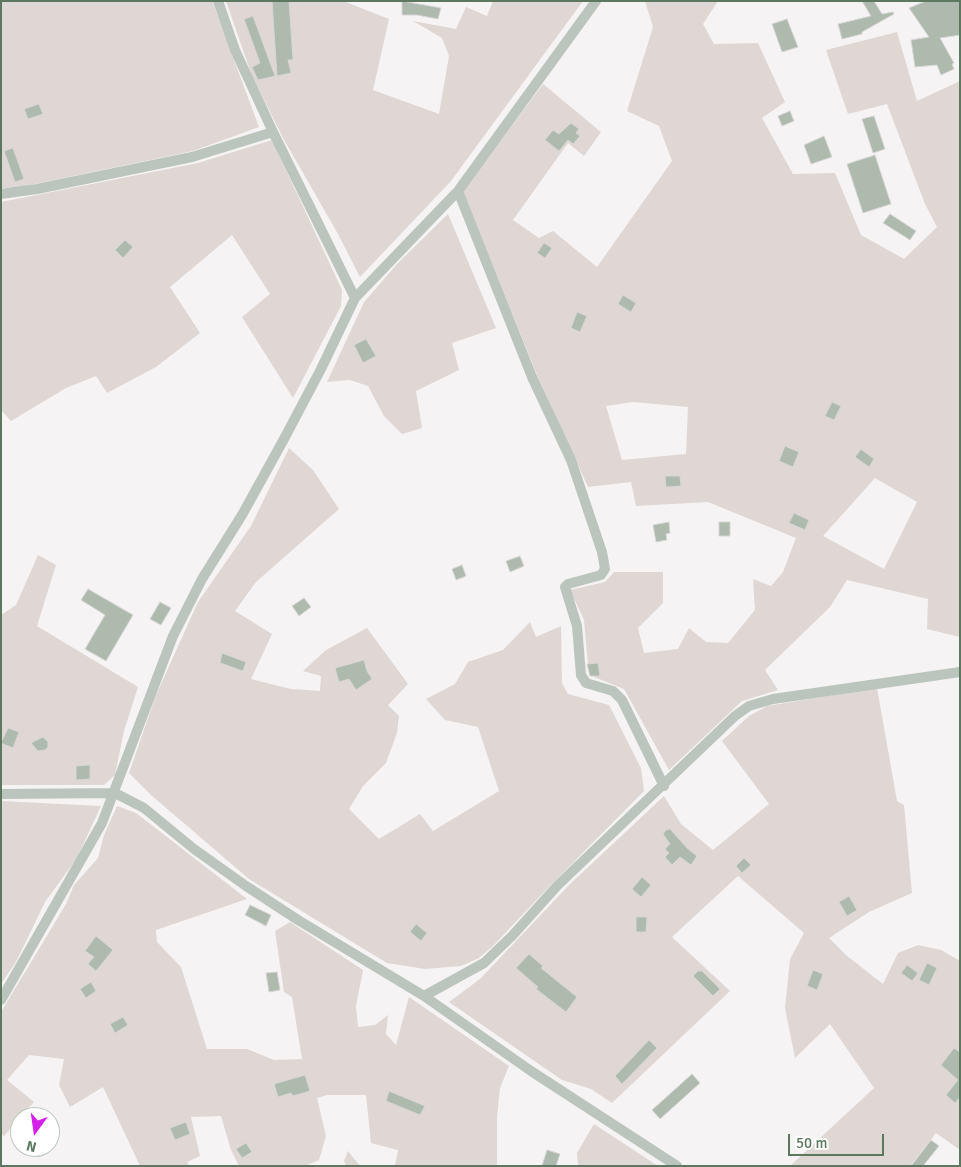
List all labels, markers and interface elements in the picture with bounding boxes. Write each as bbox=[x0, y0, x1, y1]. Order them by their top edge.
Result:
north arrow bbox=[10, 1107, 60, 1157]
scale bar bbox=[791, 1124, 887, 1156]
text: 50 m bbox=[796, 1134, 827, 1152]
text: N bbox=[25, 1137, 38, 1155]

